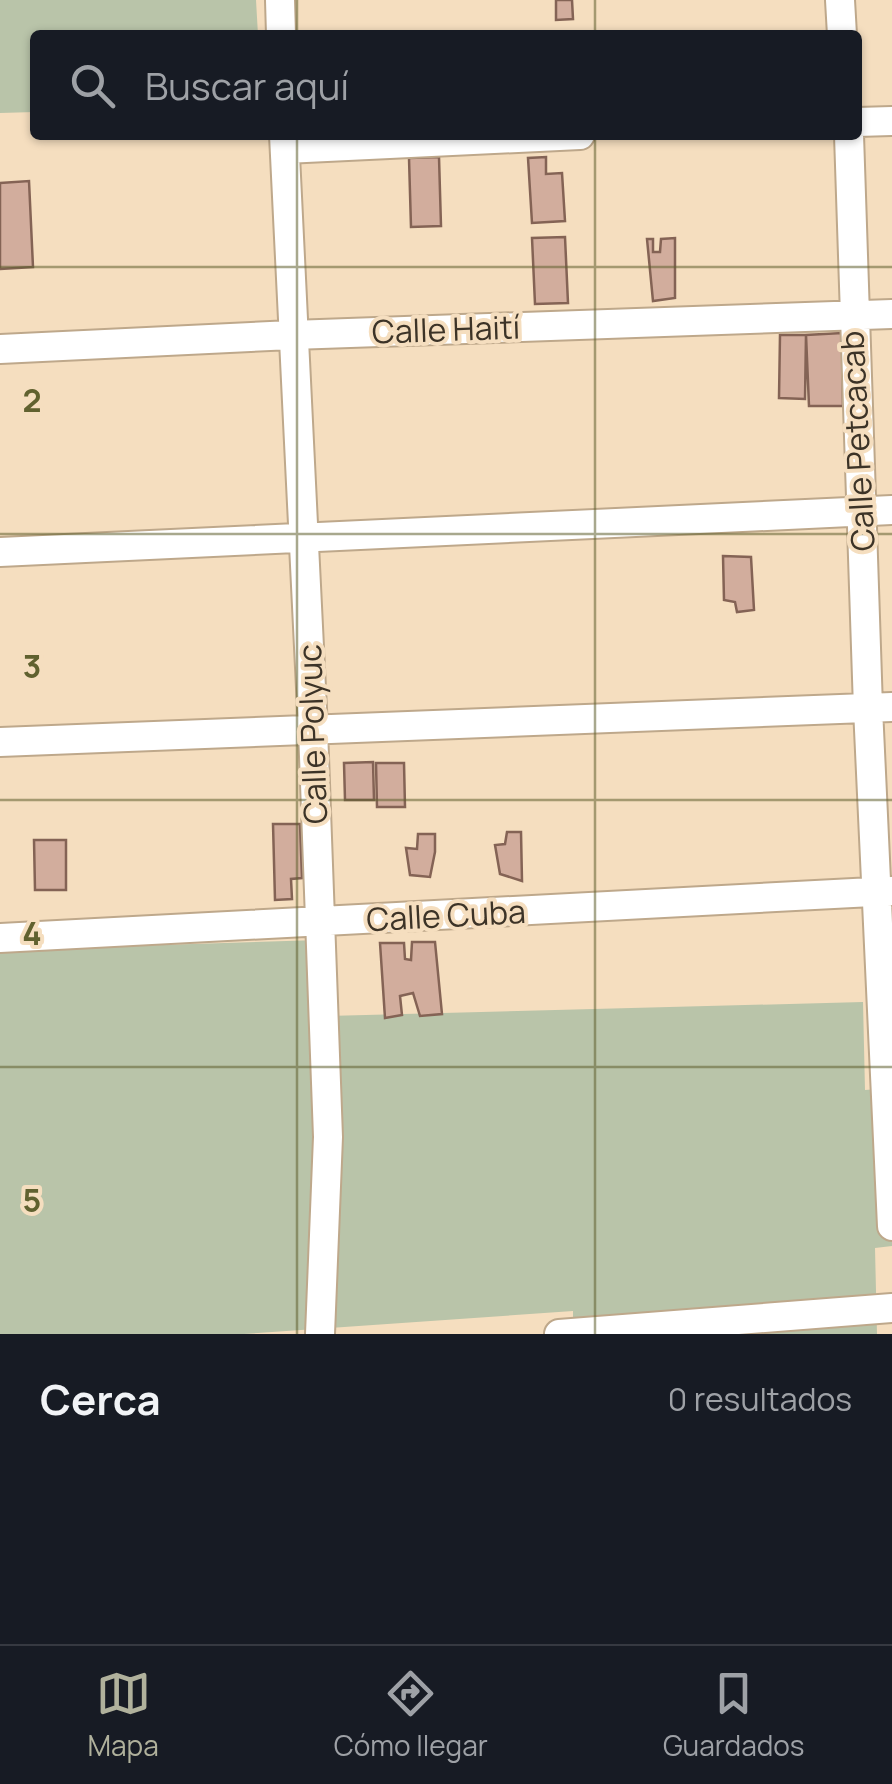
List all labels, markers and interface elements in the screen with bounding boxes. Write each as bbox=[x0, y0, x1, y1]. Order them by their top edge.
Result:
search box bbox=[30, 30, 862, 140]
icon: search bbox=[65, 58, 120, 113]
text: Buscar aquí bbox=[145, 59, 349, 111]
street label: Calle Haití bbox=[371, 304, 521, 354]
street label: Calle Petcacab bbox=[829, 330, 885, 552]
text: 2 bbox=[22, 378, 42, 422]
street label: Calle Polyuc bbox=[287, 643, 337, 825]
text: 3 bbox=[23, 644, 41, 688]
street label: Calle Cuba bbox=[365, 889, 527, 941]
text: 4 bbox=[22, 911, 42, 955]
text: 5 bbox=[23, 1178, 41, 1222]
text: Cerca bbox=[40, 1370, 161, 1428]
text: 0 resultados bbox=[668, 1377, 852, 1421]
tab: Mapa bbox=[88, 1666, 159, 1764]
tab: Cómo llegar bbox=[334, 1666, 488, 1764]
tab: Guardados bbox=[663, 1666, 804, 1764]

